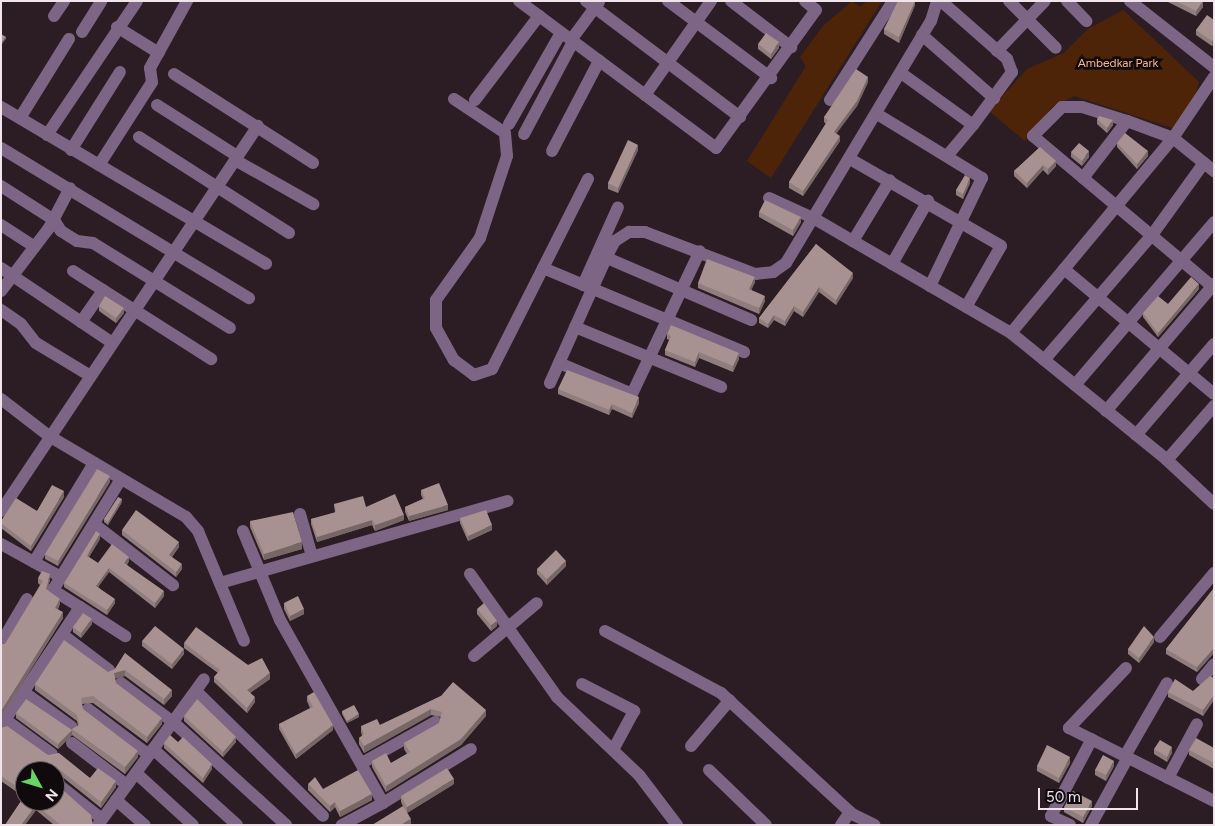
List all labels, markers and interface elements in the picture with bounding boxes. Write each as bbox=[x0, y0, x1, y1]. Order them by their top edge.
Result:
park label: Ambedkar Park bbox=[1078, 57, 1158, 71]
north arrow bbox=[15, 761, 65, 811]
scale bar bbox=[1040, 778, 1140, 810]
text: N bbox=[41, 786, 61, 805]
text: 50 m bbox=[1046, 788, 1081, 806]

